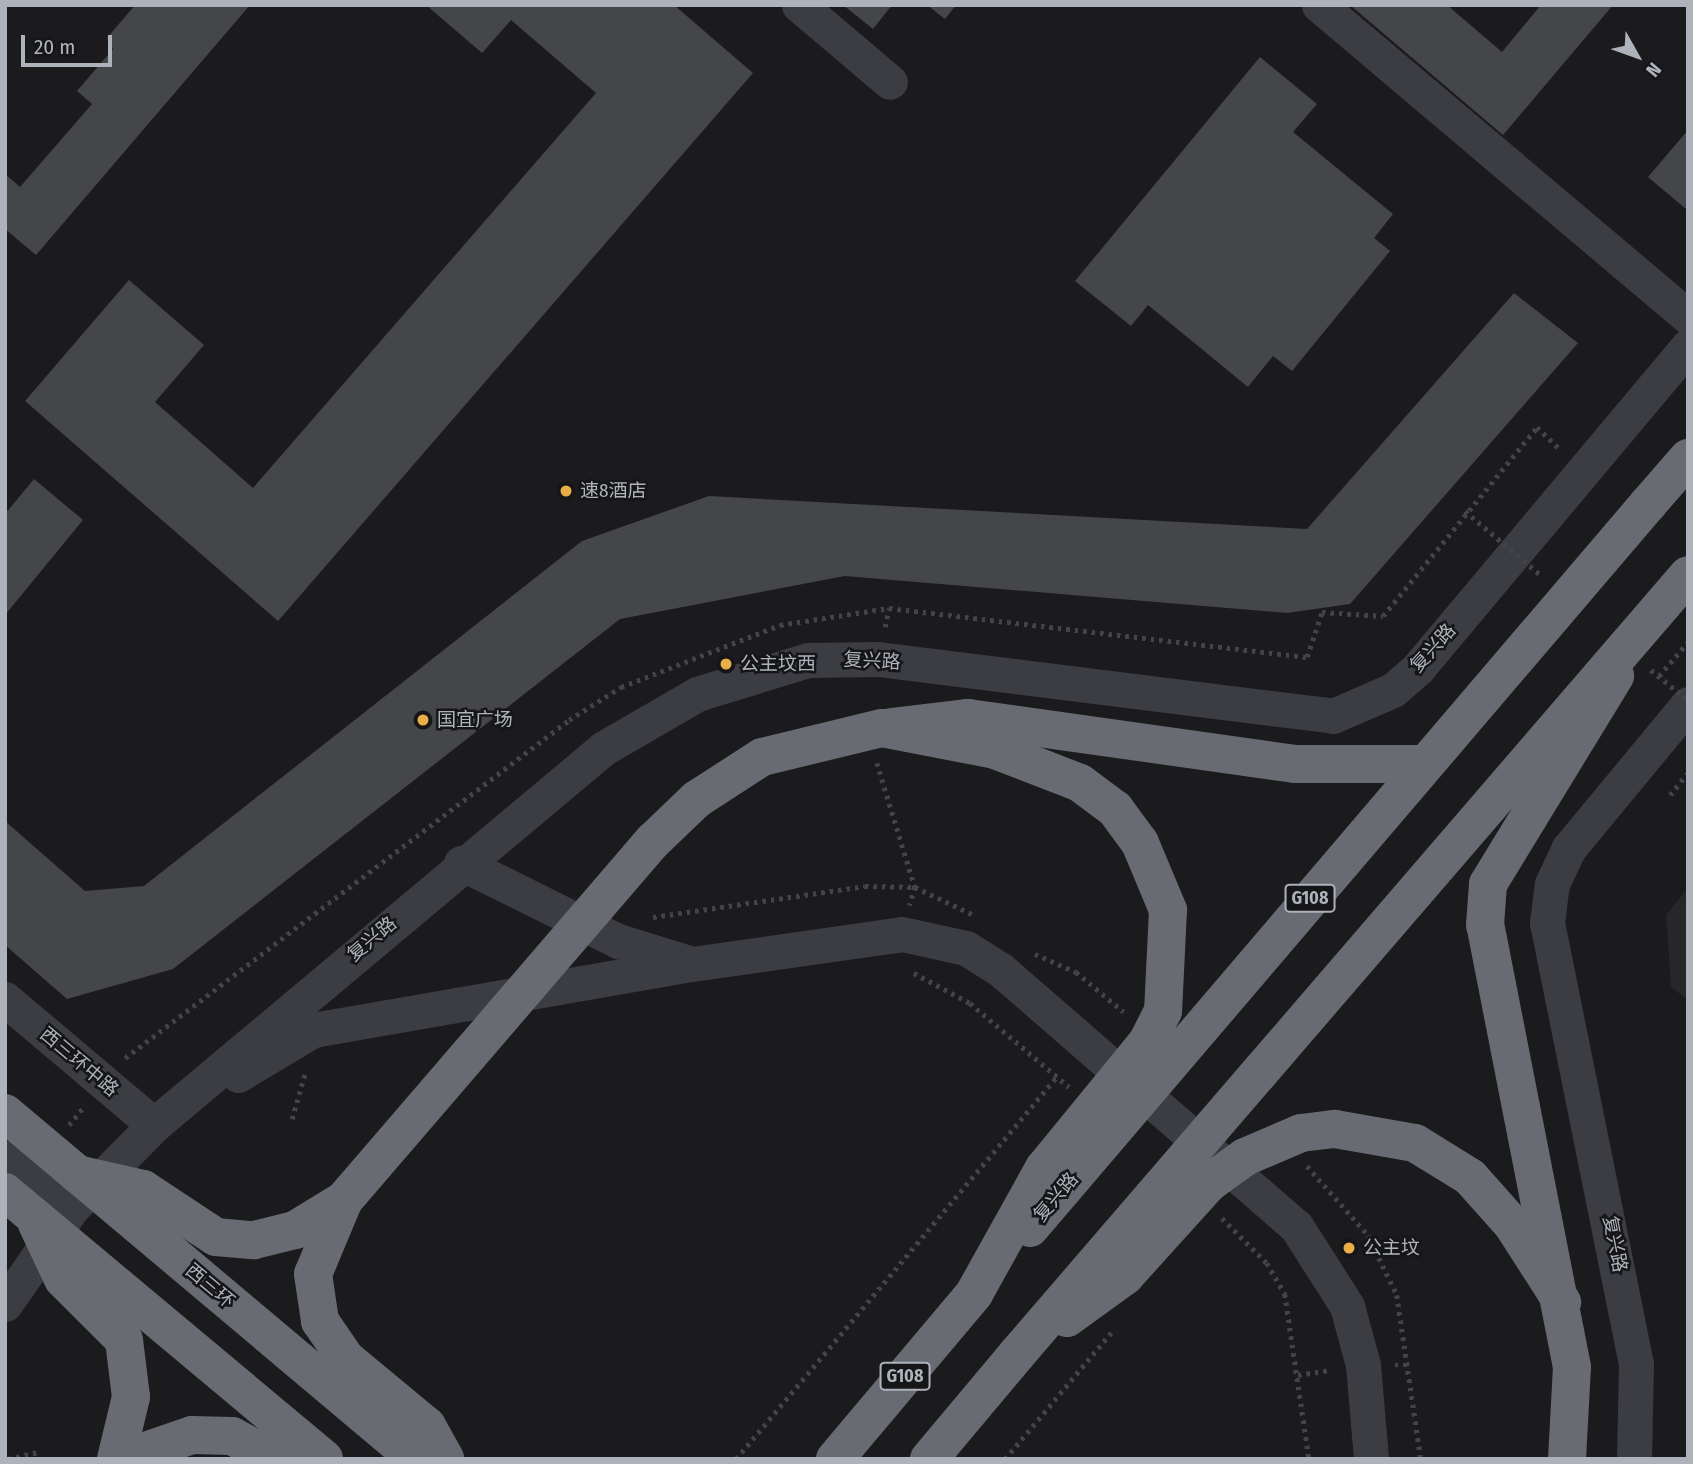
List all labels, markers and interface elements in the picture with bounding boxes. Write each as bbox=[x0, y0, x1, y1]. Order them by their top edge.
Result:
scale bar bbox=[24, 21, 116, 65]
north arrow bbox=[1602, 21, 1672, 91]
text: 20 m bbox=[34, 34, 75, 60]
text: N bbox=[1641, 58, 1666, 82]
place label: 速8酒店 bbox=[580, 480, 646, 502]
marker: 速8酒店 bbox=[558, 483, 574, 499]
street label: 复兴路 bbox=[1405, 619, 1461, 677]
street label: 复兴路 bbox=[843, 648, 901, 674]
place label: 公主坟西 bbox=[740, 653, 816, 675]
marker: 公主坟西 bbox=[718, 656, 734, 672]
place label: 国宜广场 bbox=[437, 709, 513, 731]
marker: 国宜广场 bbox=[415, 712, 431, 728]
road number: G108 bbox=[1284, 884, 1336, 912]
street label: 复兴路 bbox=[343, 912, 401, 966]
street label: 西三环中路 bbox=[35, 1023, 123, 1101]
street label: 复兴路 bbox=[1029, 1168, 1083, 1226]
street label: 复兴路 bbox=[1598, 1214, 1632, 1274]
place label: 公主坟 bbox=[1363, 1237, 1420, 1259]
marker: 公主坟 bbox=[1341, 1240, 1357, 1256]
street label: 西三环 bbox=[181, 1259, 239, 1313]
road number: G108 bbox=[879, 1362, 931, 1391]

